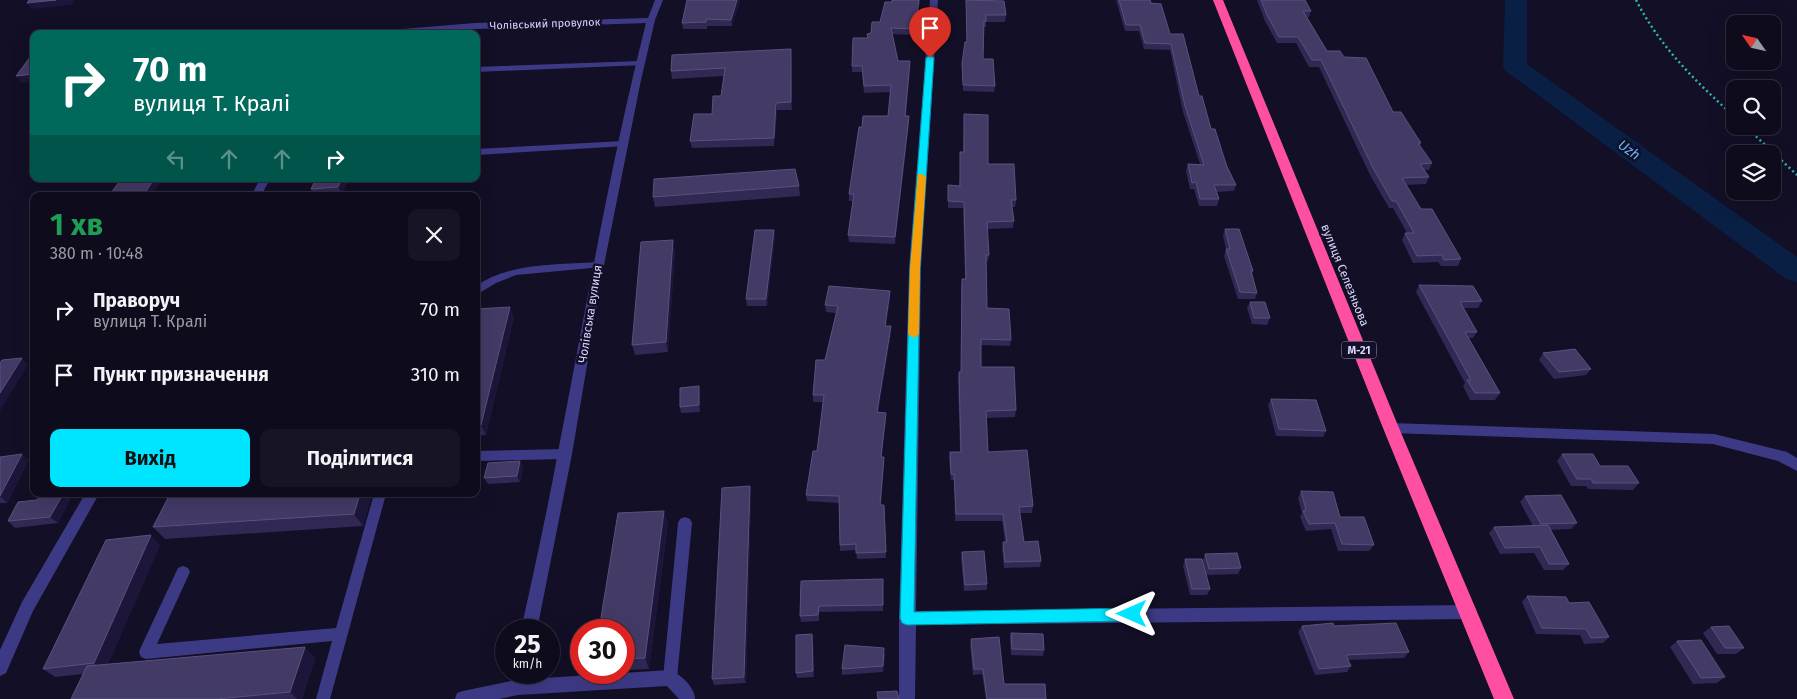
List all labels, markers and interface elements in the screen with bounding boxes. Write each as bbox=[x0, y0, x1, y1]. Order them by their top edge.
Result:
pin bbox=[909, 7, 951, 58]
icon: arrive bbox=[916, 14, 944, 42]
north arrow bbox=[1726, 15, 1781, 70]
map controls bbox=[1726, 15, 1781, 200]
street label: Чолівський провулок bbox=[489, 16, 601, 32]
text: 70 m bbox=[133, 48, 207, 90]
icon: right bbox=[50, 50, 115, 115]
button: search bbox=[1726, 80, 1781, 135]
text: вулиця Т. Кралі bbox=[133, 90, 290, 117]
water label: Uzh bbox=[1615, 136, 1643, 164]
icon: left bbox=[162, 145, 190, 173]
icon: ahead bbox=[215, 145, 243, 173]
icon: ahead bbox=[268, 145, 296, 173]
icon: right bbox=[321, 145, 349, 173]
button: layers bbox=[1726, 145, 1781, 200]
text: 1 хв bbox=[50, 207, 103, 243]
button: close bbox=[408, 209, 460, 261]
street label: вулиця Селезньова bbox=[1318, 222, 1372, 328]
text: 380 m · 10:48 bbox=[50, 244, 143, 263]
street label: Чолівська вулиця bbox=[575, 264, 605, 364]
text: Праворуч bbox=[93, 289, 180, 312]
icon: right bbox=[50, 296, 78, 324]
text: 70 m bbox=[420, 298, 460, 321]
text: вулиця Т. Кралі bbox=[93, 312, 207, 331]
road number: М-21 bbox=[1342, 342, 1376, 358]
icon: arrive bbox=[50, 361, 78, 389]
text: Пункт призначення bbox=[93, 363, 269, 386]
text: 310 m bbox=[411, 363, 460, 386]
button: Вихід bbox=[50, 429, 250, 487]
button: Поділитися bbox=[260, 429, 460, 487]
position arrow bbox=[1105, 587, 1157, 639]
speed limit sign: 30 bbox=[570, 619, 635, 684]
text: 25 bbox=[514, 630, 541, 660]
text: km/h bbox=[513, 657, 542, 671]

